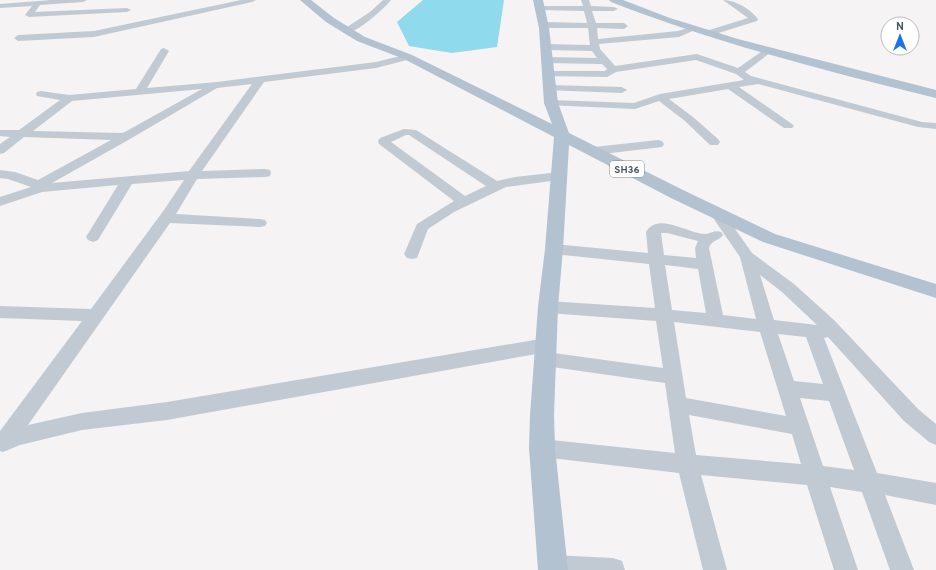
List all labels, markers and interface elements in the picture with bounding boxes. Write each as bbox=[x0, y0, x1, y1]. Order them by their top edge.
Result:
north arrow bbox=[880, 16, 920, 56]
text: N bbox=[896, 20, 904, 34]
road number: SH36 bbox=[610, 161, 644, 177]

